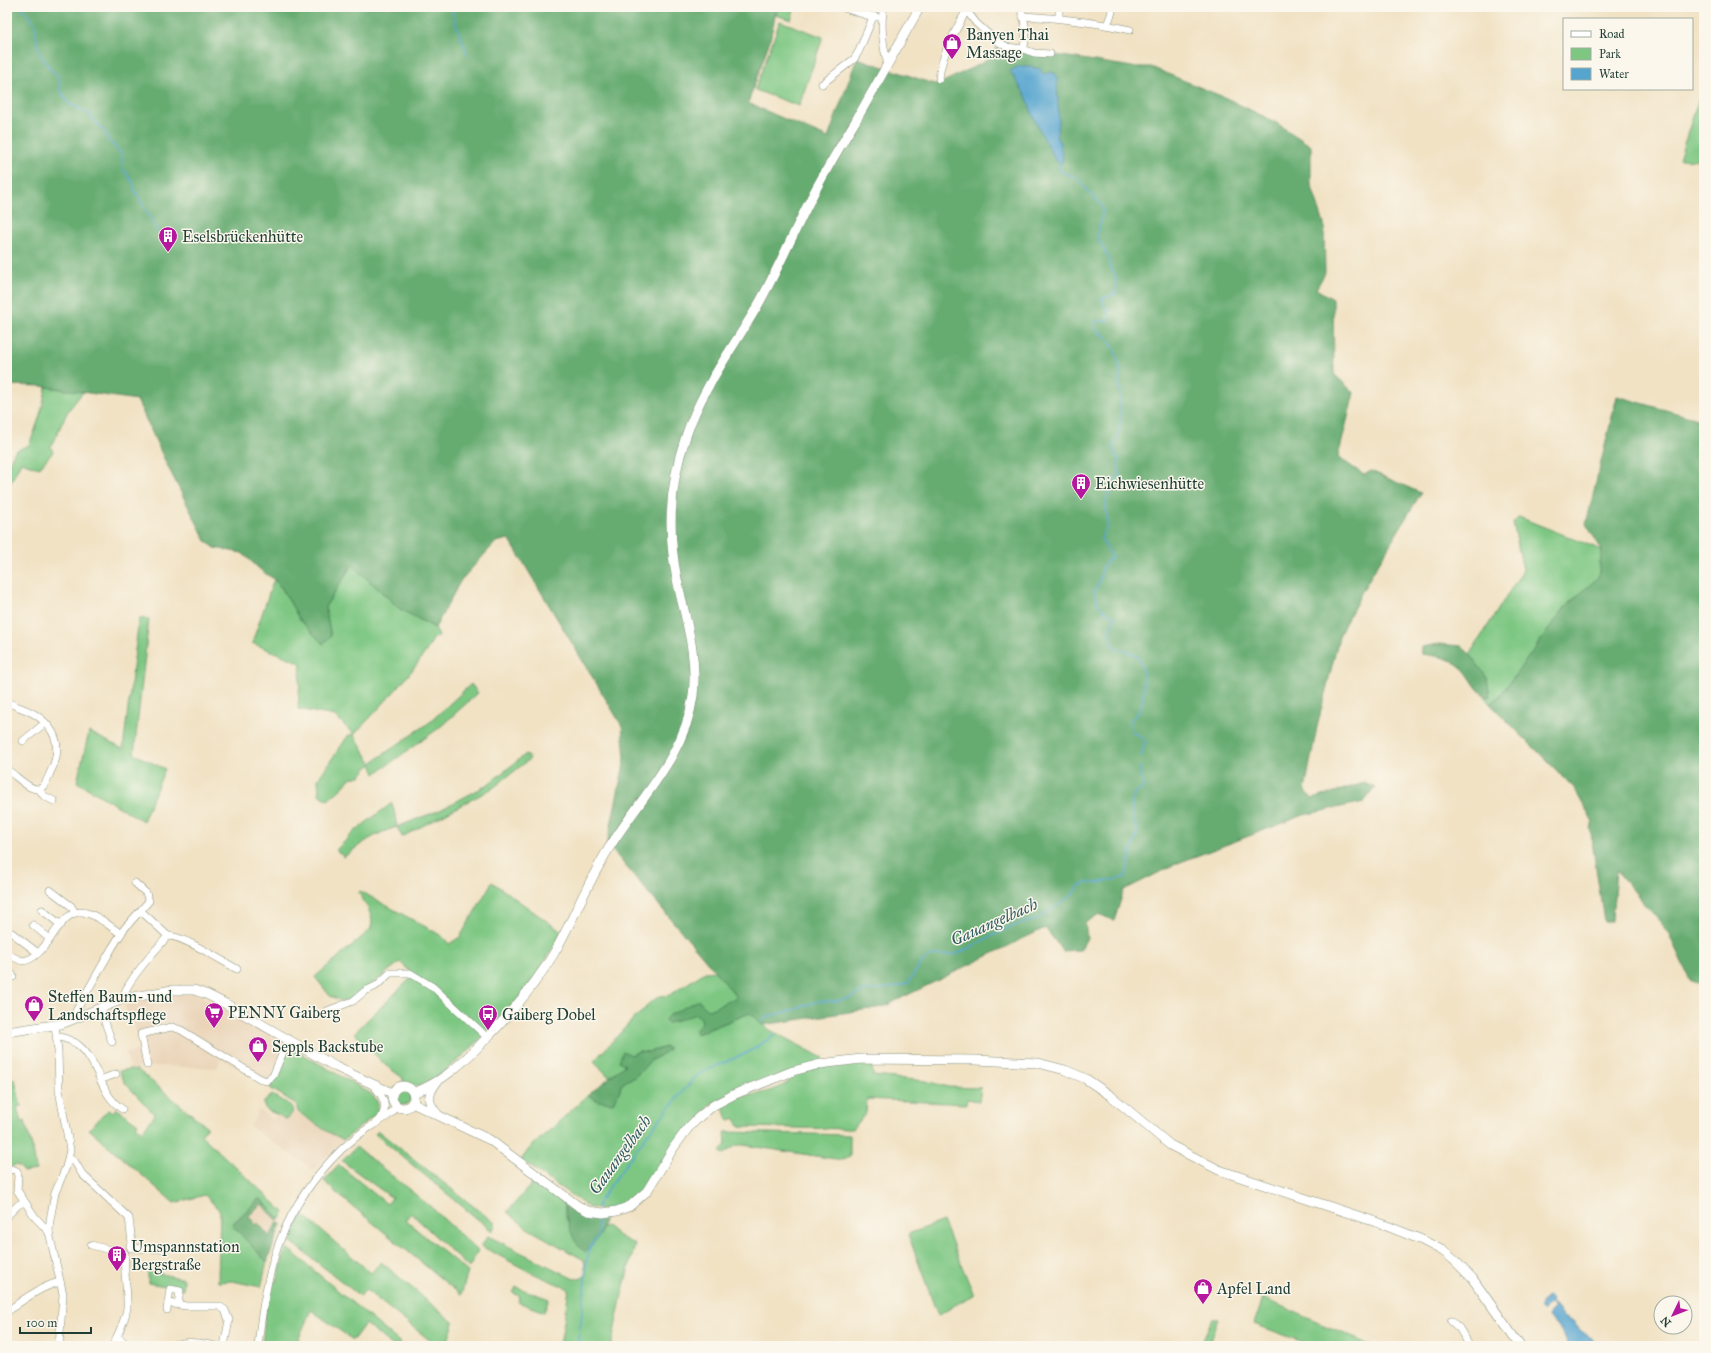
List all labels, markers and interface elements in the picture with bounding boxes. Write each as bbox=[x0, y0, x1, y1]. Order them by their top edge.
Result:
legend bbox=[1563, 18, 1693, 90]
place label: Banyen Thai Massage bbox=[966, 25, 1049, 63]
text: Road bbox=[1599, 27, 1625, 41]
shop icon: Banyen Thai Massage bbox=[941, 32, 963, 60]
text: Park bbox=[1599, 47, 1621, 61]
text: Water bbox=[1599, 67, 1629, 81]
building icon: Eselsbrückenhütte bbox=[157, 225, 179, 253]
place label: Eselsbrückenhütte bbox=[182, 227, 303, 246]
building icon: Eichwiesenhütte bbox=[1070, 472, 1092, 500]
place label: Eichwiesenhütte bbox=[1095, 474, 1205, 493]
water label: Gauangelbach bbox=[947, 893, 1041, 951]
place label: Steffen Baum- und Landschaftspflege bbox=[48, 987, 172, 1025]
shop icon: Steffen Baum- und Landschaftspflege bbox=[23, 994, 45, 1022]
supermarket icon: PENNY Gaiberg bbox=[203, 1001, 225, 1029]
place label: PENNY Gaiberg bbox=[228, 1003, 341, 1023]
bus stop icon: Gaiberg Dobel bbox=[477, 1003, 499, 1031]
place label: Gaiberg Dobel bbox=[502, 1005, 596, 1025]
shop icon: Seppls Backstube bbox=[247, 1035, 269, 1063]
place label: Seppls Backstube bbox=[272, 1037, 384, 1056]
water label: Gauangelbach bbox=[584, 1111, 656, 1199]
place label: Umspannstation Bergstraße bbox=[131, 1237, 240, 1275]
building icon: Umspannstation Bergstraße bbox=[106, 1244, 128, 1272]
shop icon: Apfel Land bbox=[1192, 1277, 1214, 1305]
place label: Apfel Land bbox=[1216, 1279, 1291, 1298]
north arrow bbox=[1653, 1295, 1693, 1335]
scale bar bbox=[20, 1309, 91, 1335]
text: N bbox=[1658, 1313, 1674, 1329]
text: 100 m bbox=[26, 1316, 57, 1330]

